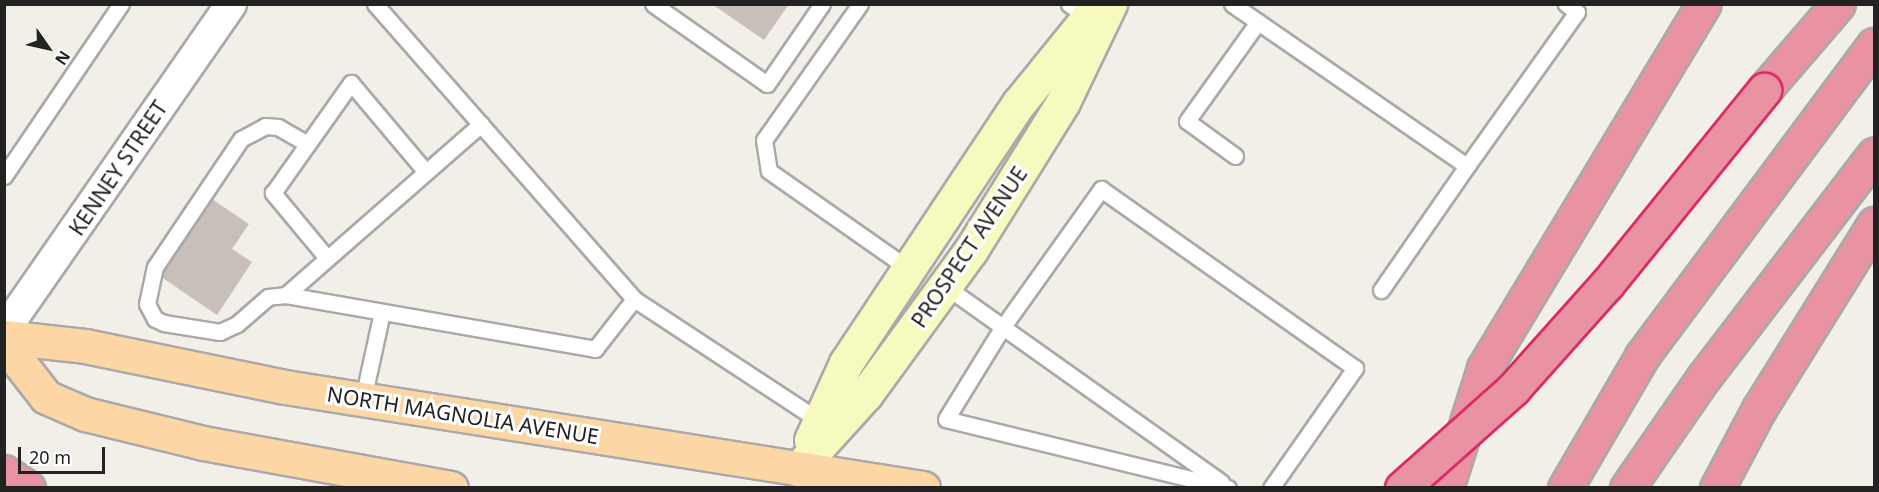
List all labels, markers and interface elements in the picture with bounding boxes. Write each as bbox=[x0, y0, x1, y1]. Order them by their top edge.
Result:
north arrow bbox=[18, 18, 78, 78]
text: N bbox=[50, 47, 76, 70]
street label: KENNEY STREET bbox=[64, 96, 172, 240]
street label: PROSPECT AVENUE bbox=[906, 162, 1032, 332]
street label: NORTH MAGNOLIA AVENUE bbox=[325, 381, 601, 449]
scale bar bbox=[21, 435, 108, 473]
text: 20 m bbox=[29, 445, 71, 469]

